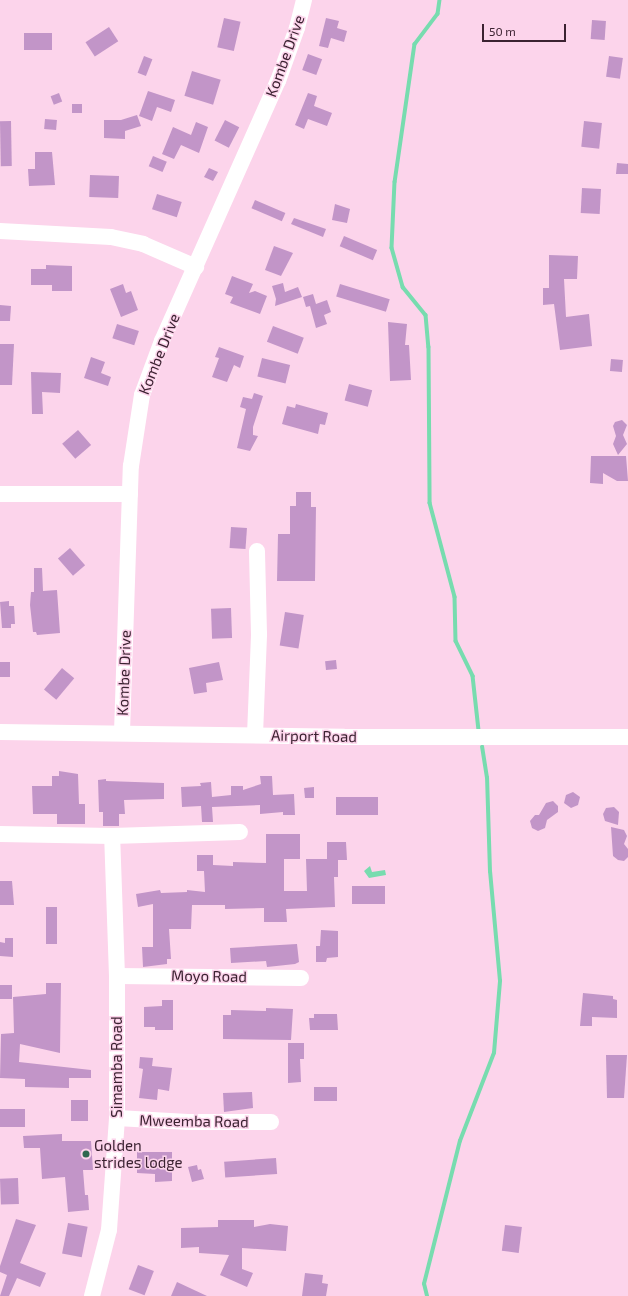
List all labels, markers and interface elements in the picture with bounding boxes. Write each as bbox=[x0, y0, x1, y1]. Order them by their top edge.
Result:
street label: Kombe Drive bbox=[262, 13, 308, 99]
scale bar bbox=[484, 16, 568, 42]
text: 50 m bbox=[489, 24, 516, 38]
street label: Kombe Drive bbox=[135, 311, 183, 397]
street label: Kombe Drive bbox=[114, 630, 134, 716]
street label: Airport Road bbox=[271, 726, 357, 746]
street label: Moyo Road bbox=[171, 966, 247, 986]
street label: Simamba Road bbox=[108, 1016, 126, 1118]
street label: Mweemba Road bbox=[139, 1111, 249, 1131]
place label: Golden strides lodge bbox=[94, 1136, 183, 1171]
marker: Golden strides lodge bbox=[81, 1149, 91, 1159]

